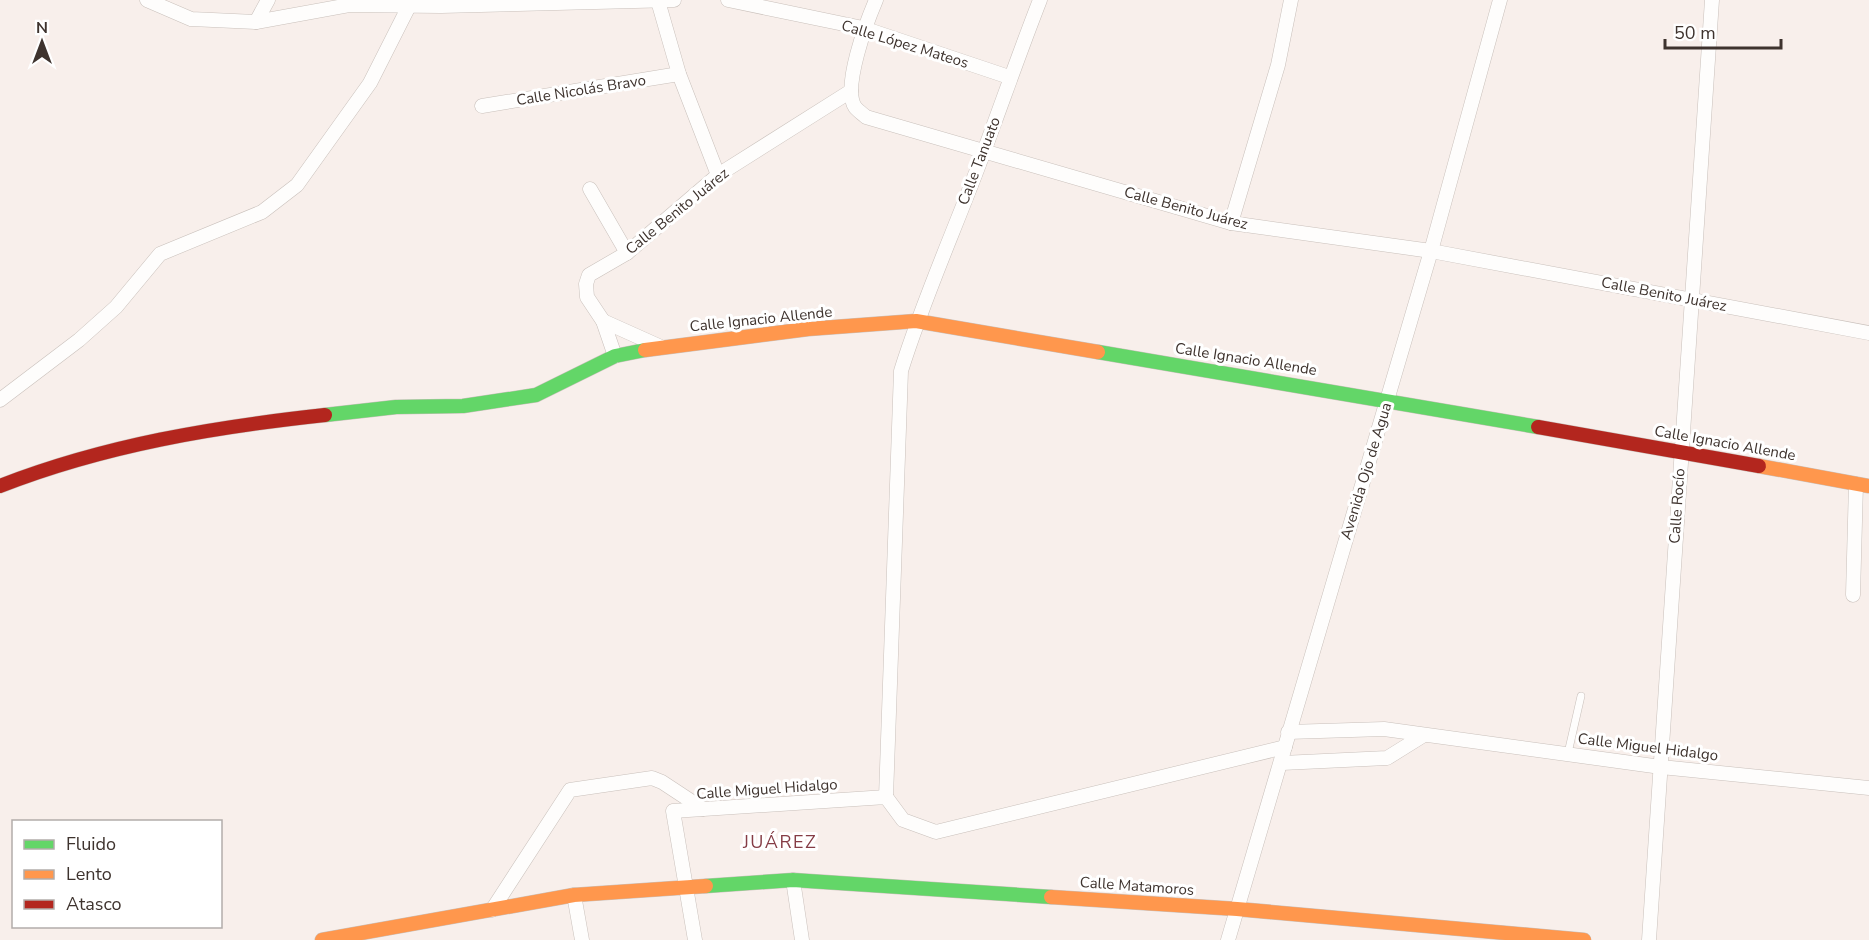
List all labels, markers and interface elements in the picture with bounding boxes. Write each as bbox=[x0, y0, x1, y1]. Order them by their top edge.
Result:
north arrow bbox=[12, 12, 72, 72]
scale bar bbox=[1665, 12, 1780, 50]
street label: Calle López Mateos bbox=[839, 15, 971, 73]
text: N bbox=[36, 17, 48, 39]
text: 50 m bbox=[1674, 21, 1716, 45]
street label: Calle Nicolás Bravo bbox=[515, 70, 647, 110]
street label: Calle Tanuato bbox=[953, 114, 1005, 208]
street label: Calle Benito Juárez bbox=[621, 163, 733, 259]
street label: Calle Benito Juárez bbox=[1122, 182, 1250, 234]
street label: Calle Benito Juárez bbox=[1600, 272, 1728, 316]
street label: Calle Ignacio Allende bbox=[689, 302, 833, 336]
street label: Calle Ignacio Allende bbox=[1174, 338, 1318, 380]
street label: Avenida Ojo de Agua bbox=[1336, 400, 1396, 542]
street label: Calle Ignacio Allende bbox=[1653, 421, 1797, 465]
street label: Calle Rocío bbox=[1664, 468, 1690, 544]
street label: Calle Miguel Hidalgo bbox=[1577, 728, 1719, 766]
street label: Calle Miguel Hidalgo bbox=[696, 774, 838, 804]
legend bbox=[12, 820, 222, 928]
district label: JUÁREZ bbox=[742, 830, 817, 854]
text: Fluido bbox=[66, 832, 116, 856]
text: Lento bbox=[66, 862, 112, 886]
street label: Calle Matamoros bbox=[1079, 872, 1195, 900]
text: Atasco bbox=[66, 892, 122, 916]

